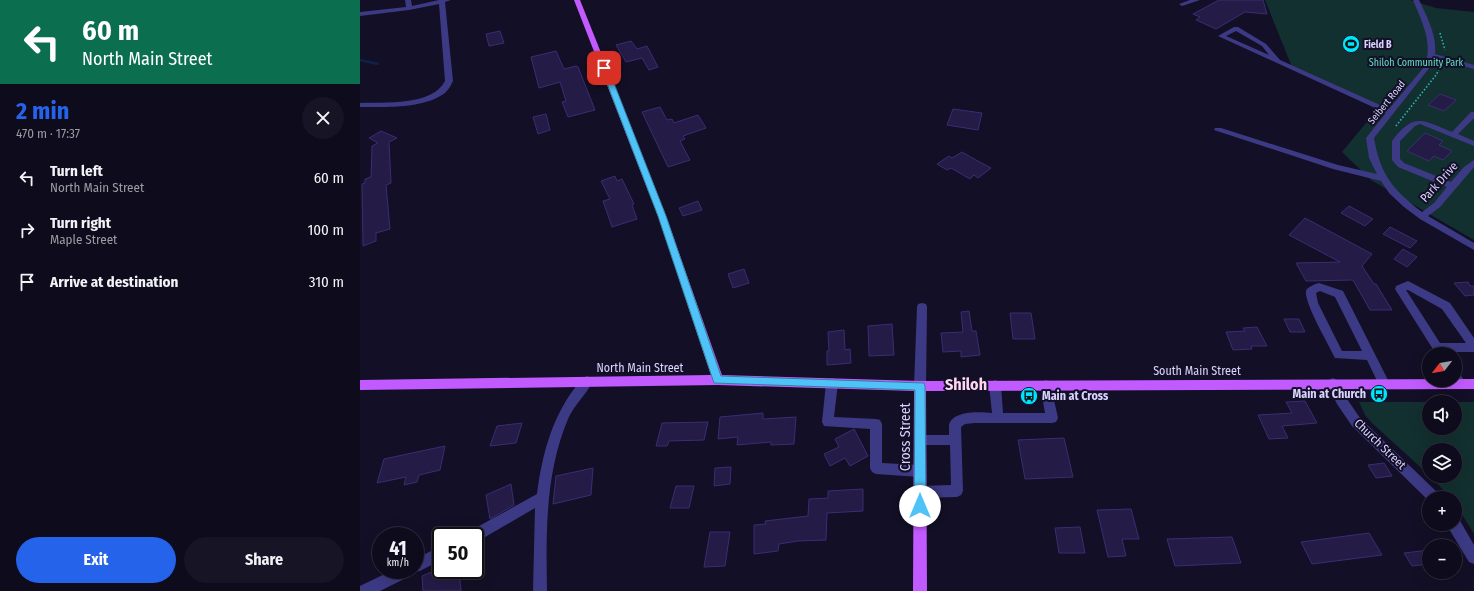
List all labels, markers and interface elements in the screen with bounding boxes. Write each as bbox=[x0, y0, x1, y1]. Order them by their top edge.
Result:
text: 60 m bbox=[82, 14, 139, 47]
icon: left bbox=[16, 16, 68, 68]
sports icon: Field B bbox=[1341, 34, 1361, 54]
place label: Field B bbox=[1364, 39, 1392, 51]
text: North Main Street bbox=[82, 48, 212, 70]
pin bbox=[587, 51, 621, 85]
icon: arrive bbox=[593, 57, 615, 79]
park label: Shiloh Community Park bbox=[1369, 57, 1464, 69]
street label: Seibert Road bbox=[1366, 78, 1408, 127]
text: 2 min bbox=[16, 97, 69, 125]
button: close bbox=[302, 97, 344, 139]
text: 470 m · 17:37 bbox=[16, 126, 80, 141]
street label: Park Drive bbox=[1417, 159, 1461, 205]
text: Turn left bbox=[50, 162, 103, 180]
icon: left bbox=[16, 167, 38, 189]
text: 60 m bbox=[314, 169, 344, 187]
text: North Main Street bbox=[50, 180, 144, 195]
text: Turn right bbox=[50, 214, 111, 232]
icon: right bbox=[16, 219, 38, 241]
text: 100 m bbox=[307, 221, 344, 239]
text: Maple Street bbox=[50, 232, 117, 247]
icon: arrive bbox=[16, 271, 38, 293]
text: Arrive at destination bbox=[50, 273, 178, 291]
text: 310 m bbox=[309, 273, 344, 291]
north arrow bbox=[1422, 347, 1462, 387]
map controls bbox=[1422, 347, 1462, 579]
street label: North Main Street bbox=[597, 361, 684, 375]
street label: South Main Street bbox=[1153, 364, 1241, 378]
district label: Shiloh bbox=[945, 375, 987, 394]
bus stop icon: Main at Church bbox=[1369, 384, 1389, 404]
bus stop icon: Main at Cross bbox=[1019, 386, 1039, 406]
place label: Main at Church bbox=[1293, 387, 1366, 401]
place label: Main at Cross bbox=[1042, 389, 1109, 403]
button: sound bbox=[1422, 395, 1462, 435]
street label: Cross Street bbox=[897, 402, 914, 471]
street label: Church Street bbox=[1351, 416, 1409, 472]
button: layers bbox=[1422, 443, 1462, 483]
position arrow bbox=[899, 485, 941, 527]
button: + bbox=[1422, 491, 1462, 531]
speed limit sign: 50 bbox=[432, 527, 484, 579]
text: 41 bbox=[389, 536, 407, 560]
button: Exit bbox=[16, 537, 176, 583]
button: Share bbox=[184, 537, 344, 583]
button: − bbox=[1422, 539, 1462, 579]
text: km/h bbox=[387, 557, 409, 569]

